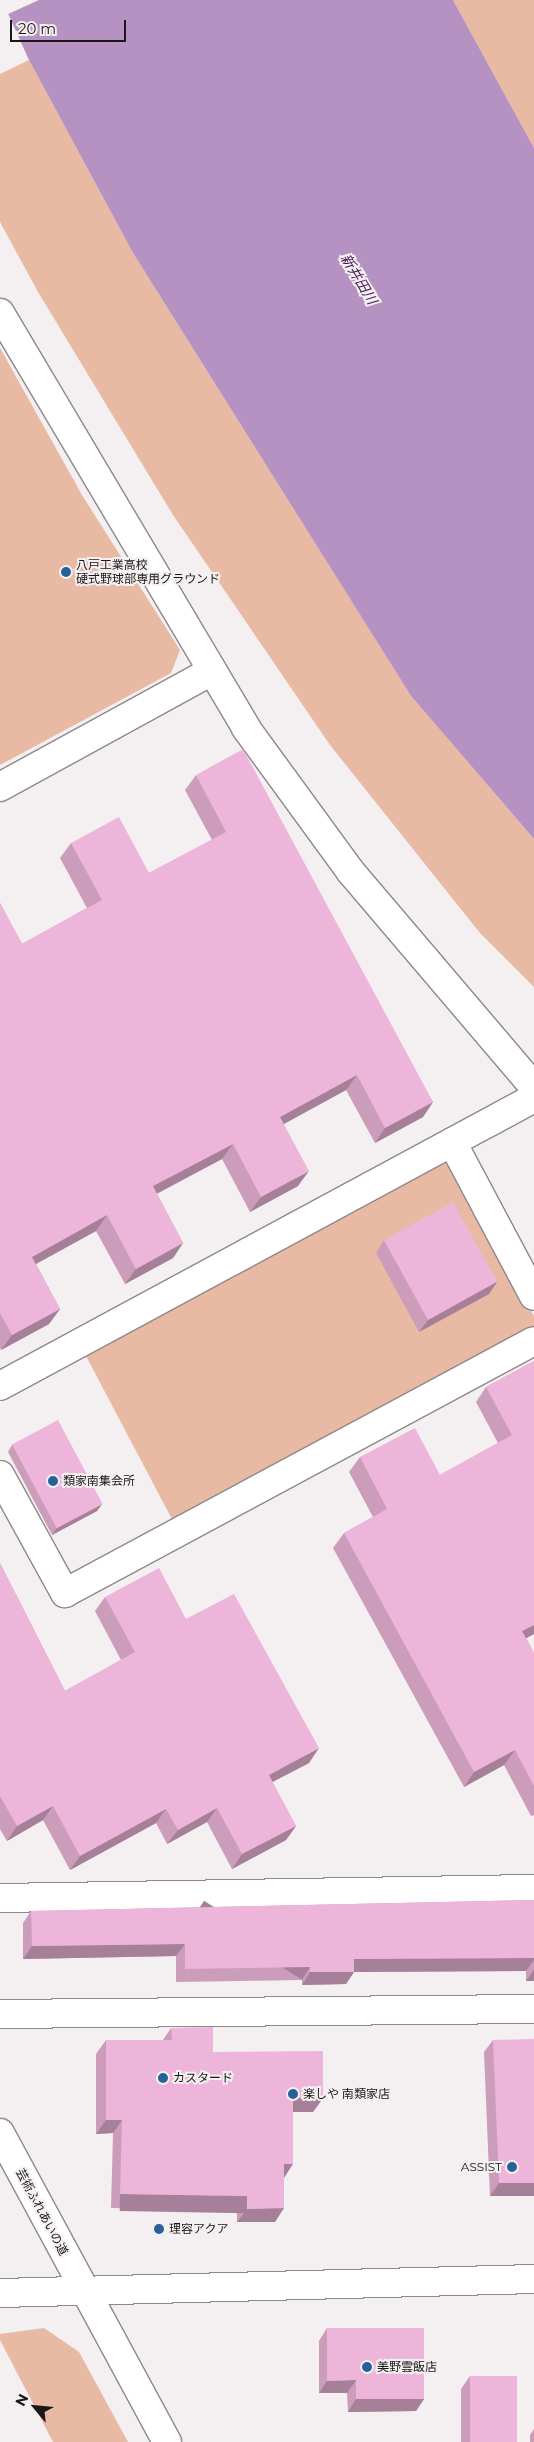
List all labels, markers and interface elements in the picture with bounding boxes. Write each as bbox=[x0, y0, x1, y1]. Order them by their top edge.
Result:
scale bar bbox=[12, 10, 129, 42]
text: 20 m bbox=[18, 19, 56, 38]
water label: 新井田川 bbox=[337, 251, 381, 307]
place label: 八戸工業高校 硬式野球部専用グラウンド bbox=[76, 558, 220, 586]
marker: 八戸工業高校 硬式野球部専用グラウンド bbox=[60, 566, 72, 578]
place label: 類家南集会所 bbox=[63, 1474, 135, 1488]
marker: 類家南集会所 bbox=[47, 1475, 59, 1487]
place label: カスタード bbox=[173, 2071, 233, 2085]
marker: カスタード bbox=[157, 2072, 169, 2084]
place label: 楽しや 南類家店 bbox=[303, 2087, 390, 2101]
marker: 楽しや 南類家店 bbox=[287, 2088, 299, 2100]
place label: ASSIST bbox=[461, 2160, 502, 2174]
marker: ASSIST bbox=[506, 2161, 518, 2173]
street label: 芸術ふれあいの道 bbox=[13, 2166, 71, 2258]
place label: 理容アクア bbox=[169, 2222, 229, 2236]
marker: 理容アクア bbox=[153, 2223, 165, 2235]
place label: 美野雲飯店 bbox=[377, 2360, 437, 2374]
marker: 美野雲飯店 bbox=[361, 2361, 373, 2373]
north arrow bbox=[10, 2382, 60, 2432]
text: N bbox=[11, 2391, 32, 2409]

